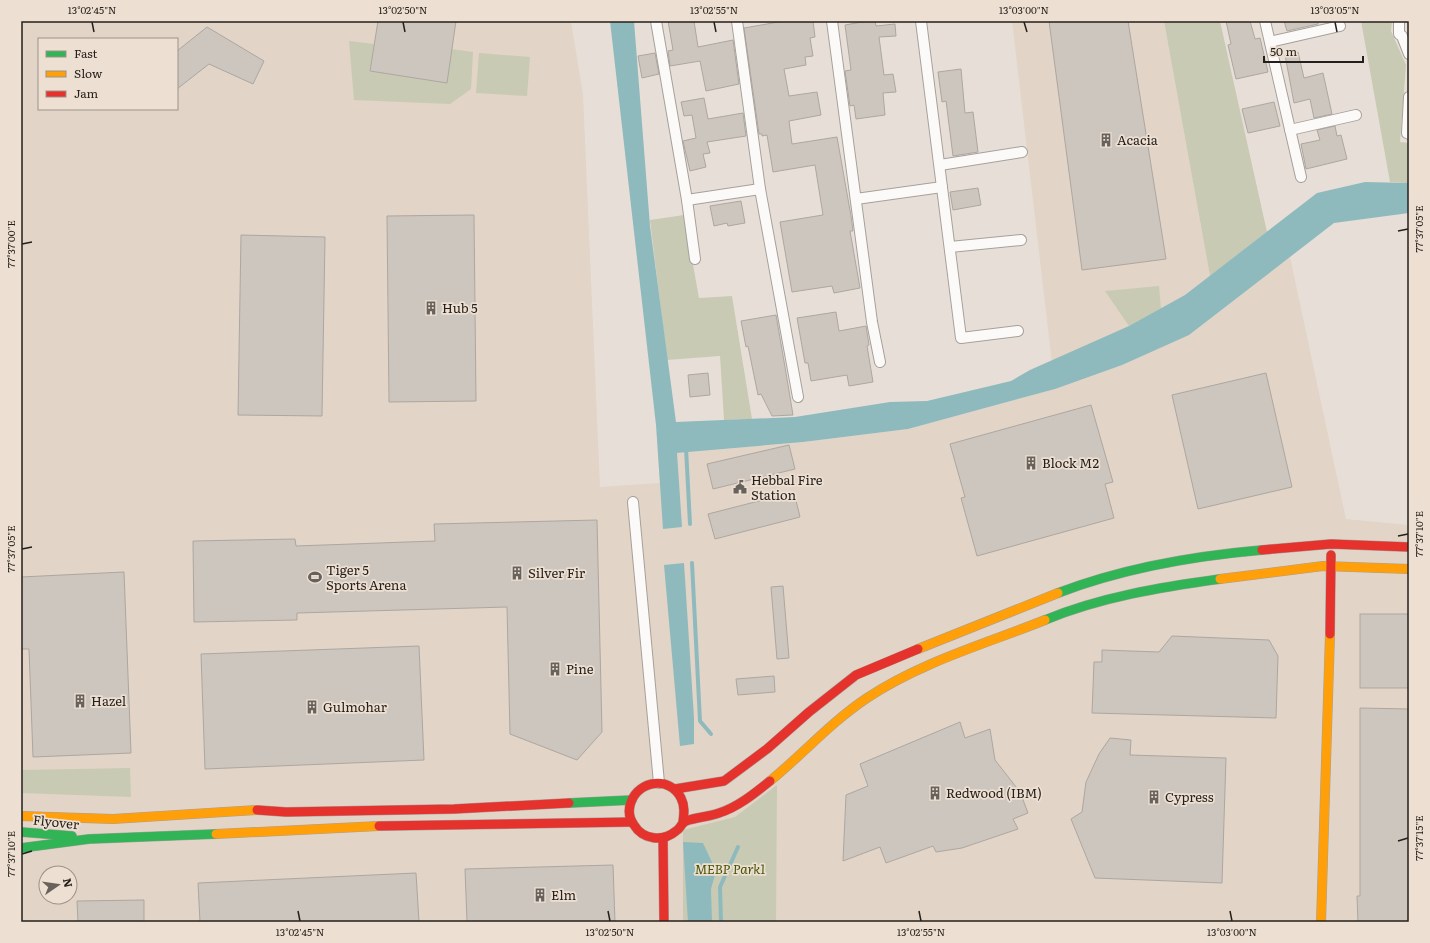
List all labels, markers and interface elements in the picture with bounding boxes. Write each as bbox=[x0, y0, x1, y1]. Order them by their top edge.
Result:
text: 13°02'45"N bbox=[68, 2, 116, 17]
text: 13°02'50"N bbox=[379, 2, 427, 17]
text: 13°02'55"N bbox=[690, 2, 738, 17]
text: 13°03'00"N bbox=[999, 2, 1049, 17]
text: 13°03'05"N bbox=[1310, 2, 1360, 17]
legend bbox=[38, 38, 178, 110]
scale bar bbox=[1264, 38, 1363, 64]
text: 50 m bbox=[1270, 42, 1297, 60]
text: Fast bbox=[74, 44, 98, 62]
text: Slow bbox=[74, 64, 103, 82]
text: Jam bbox=[74, 84, 99, 102]
place label: Acacia bbox=[1117, 130, 1158, 149]
building icon: Acacia bbox=[1098, 132, 1114, 148]
text: 77°37'05"E bbox=[1411, 205, 1426, 253]
text: 77°37'00"E bbox=[3, 220, 18, 268]
place label: Hub 5 bbox=[442, 298, 478, 317]
building icon: Hub 5 bbox=[423, 300, 439, 316]
place label: Block M2 bbox=[1042, 453, 1099, 472]
building icon: Block M2 bbox=[1023, 455, 1039, 471]
place label: Hebbal Fire Station bbox=[751, 470, 823, 504]
public building icon: Hebbal Fire Station bbox=[732, 479, 748, 495]
text: 77°37'10"E bbox=[1411, 511, 1426, 557]
text: 77°37'05"E bbox=[3, 525, 18, 573]
place label: Tiger 5 Sports Arena bbox=[326, 560, 406, 594]
place label: Silver Fir bbox=[528, 563, 586, 582]
building icon: Silver Fir bbox=[509, 565, 525, 581]
sports icon: Tiger 5 Sports Arena bbox=[307, 569, 323, 585]
place label: Pine bbox=[566, 659, 594, 678]
building icon: Pine bbox=[547, 661, 563, 677]
place label: Hazel bbox=[91, 691, 127, 710]
building icon: Hazel bbox=[72, 693, 88, 709]
place label: Gulmohar bbox=[323, 697, 388, 716]
building icon: Gulmohar bbox=[304, 699, 320, 715]
place label: Redwood (IBM) bbox=[946, 783, 1042, 802]
building icon: Redwood (IBM) bbox=[927, 785, 943, 801]
place label: Cypress bbox=[1165, 787, 1214, 806]
building icon: Cypress bbox=[1146, 789, 1162, 805]
street label: Flyover bbox=[32, 810, 81, 833]
text: 77°37'15"E bbox=[1411, 815, 1426, 861]
text: 77°37'10"E bbox=[3, 831, 18, 877]
park label: MEBP Park1 bbox=[695, 859, 765, 878]
north arrow bbox=[38, 865, 78, 905]
text: N bbox=[60, 876, 78, 889]
place label: Elm bbox=[551, 885, 577, 904]
building icon: Elm bbox=[532, 887, 548, 903]
text: 13°02'45"N bbox=[276, 924, 324, 939]
text: 13°02'50"N bbox=[586, 924, 634, 939]
text: 13°02'55"N bbox=[897, 924, 945, 939]
text: 13°03'00"N bbox=[1207, 924, 1257, 939]

